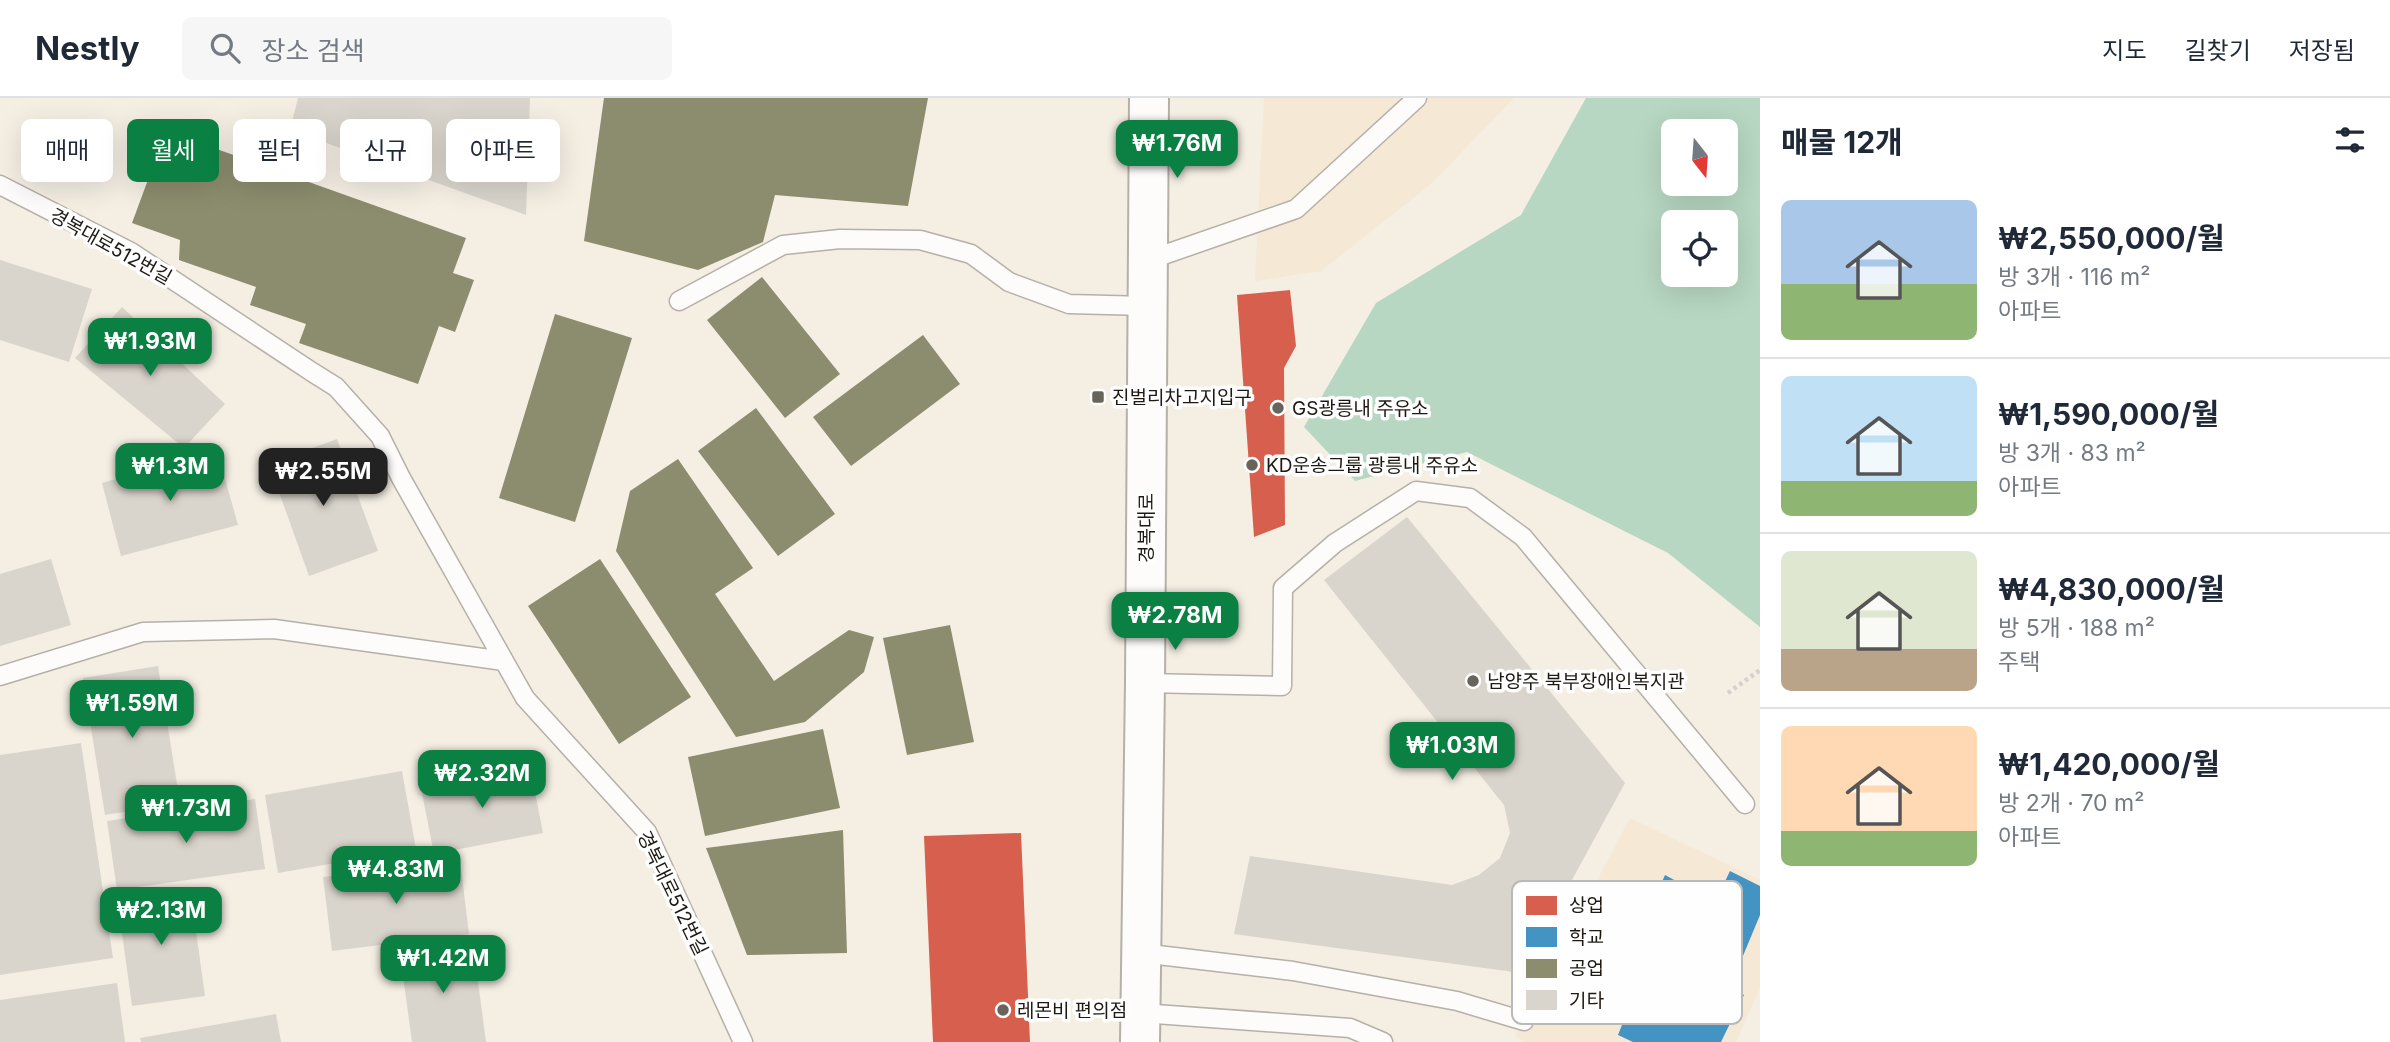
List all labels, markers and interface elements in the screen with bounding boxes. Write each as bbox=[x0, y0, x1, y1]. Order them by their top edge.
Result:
search box bbox=[182, 17, 672, 80]
text: Nestly bbox=[35, 28, 140, 68]
icon: search bbox=[206, 29, 244, 67]
text: 장소 검색 bbox=[262, 35, 365, 66]
text: 지도 bbox=[2102, 36, 2147, 65]
text: 길찾기 bbox=[2185, 36, 2251, 65]
text: 저장됨 bbox=[2289, 36, 2355, 65]
chip: 매매 bbox=[21, 119, 113, 182]
chip: 월세 bbox=[127, 119, 219, 182]
chip: 필터 bbox=[233, 119, 326, 182]
chip: 신규 bbox=[340, 119, 432, 182]
chip: 아파트 bbox=[446, 119, 560, 182]
north arrow bbox=[1661, 119, 1738, 196]
map controls bbox=[1661, 119, 1738, 287]
pin: ₩1.76M bbox=[1120, 120, 1234, 180]
icon: filters bbox=[2331, 121, 2369, 159]
text: 매물 12개 bbox=[1781, 124, 1903, 160]
text: ₩1.76M bbox=[1132, 129, 1222, 157]
street label: 경복대로512번길 bbox=[46, 203, 176, 289]
button: locate bbox=[1661, 210, 1738, 287]
text: ₩2,550,000/월 bbox=[1998, 220, 2225, 256]
icon: home bbox=[1837, 228, 1921, 312]
text: 방 3개 · 116 m² bbox=[1998, 263, 2150, 291]
text: 아파트 bbox=[1998, 297, 2061, 325]
pin: ₩1.93M bbox=[93, 318, 207, 378]
text: ₩1.93M bbox=[104, 327, 196, 355]
place label: 진벌리차고지입구 bbox=[1112, 386, 1252, 409]
marker: 진벌리차고지입구 bbox=[1090, 389, 1106, 405]
text: ₩1,590,000/월 bbox=[1998, 396, 2219, 432]
place label: GS광릉내 주유소 bbox=[1292, 397, 1429, 420]
marker: GS광릉내 주유소 bbox=[1270, 400, 1286, 416]
icon: home bbox=[1837, 404, 1921, 488]
text: 방 3개 · 83 m² bbox=[1998, 439, 2146, 467]
pin: ₩1.3M bbox=[121, 444, 219, 503]
pin: ₩2.55M bbox=[266, 448, 380, 508]
text: ₩1.3M bbox=[131, 452, 209, 480]
place label: KD운송그룹 광릉내 주유소 bbox=[1266, 454, 1478, 477]
text: ₩2.55M bbox=[275, 457, 371, 485]
marker: KD운송그룹 광릉내 주유소 bbox=[1244, 457, 1260, 473]
text: 아파트 bbox=[1998, 473, 2061, 501]
street label: 경복대로 bbox=[1135, 493, 1158, 563]
text: ₩4,830,000/월 bbox=[1998, 571, 2225, 607]
icon: home bbox=[1837, 579, 1921, 663]
pin: ₩2.78M bbox=[1118, 592, 1232, 652]
text: ₩2.78M bbox=[1128, 601, 1222, 629]
text: 방 5개 · 188 m² bbox=[1998, 614, 2155, 642]
text: 주택 bbox=[1998, 648, 2040, 676]
place label: 남양주 북부장애인복지관 bbox=[1487, 670, 1685, 693]
marker: 남양주 북부장애인복지관 bbox=[1465, 673, 1481, 689]
pin: ₩1.59M bbox=[75, 680, 189, 740]
text: ₩1.59M bbox=[86, 689, 178, 717]
pin: ₩1.03M bbox=[1395, 722, 1509, 782]
text: ₩1.03M bbox=[1406, 731, 1498, 759]
text: ₩1,420,000/월 bbox=[1998, 746, 2220, 782]
pin: ₩2.32M bbox=[425, 750, 539, 810]
icon: home bbox=[1837, 754, 1921, 838]
text: ₩2.32M bbox=[434, 759, 530, 787]
pin: ₩1.73M bbox=[129, 786, 243, 845]
text: 방 2개 · 70 m² bbox=[1998, 789, 2144, 817]
text: ₩1.73M bbox=[141, 794, 231, 822]
text: 아파트 bbox=[1998, 823, 2061, 851]
street label: 경복대로512번길 bbox=[632, 827, 713, 959]
pin: ₩4.83M bbox=[339, 846, 453, 906]
text: ₩4.83M bbox=[348, 855, 444, 883]
legend bbox=[1512, 881, 1742, 1024]
pin: ₩2.13M bbox=[104, 888, 218, 947]
text: 상업 bbox=[1569, 894, 1604, 917]
text: ₩2.13M bbox=[116, 896, 206, 924]
text: 학교 bbox=[1569, 926, 1604, 949]
pin: ₩1.42M bbox=[386, 936, 500, 995]
text: ₩1.42M bbox=[397, 944, 489, 972]
text: 공업 bbox=[1569, 957, 1604, 980]
text: 기타 bbox=[1569, 989, 1604, 1012]
place label: 레몬비 편의점 bbox=[1017, 999, 1127, 1022]
marker: 레몬비 편의점 bbox=[995, 1002, 1011, 1018]

